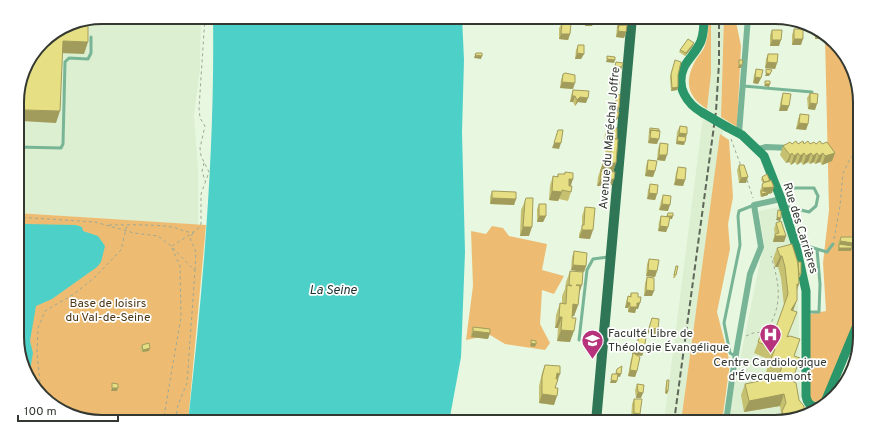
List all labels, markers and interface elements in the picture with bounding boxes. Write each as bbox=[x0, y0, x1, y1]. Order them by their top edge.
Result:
street label: Avenue du Maréchal Joffre bbox=[596, 66, 624, 210]
street label: Rue des Carrières bbox=[779, 181, 822, 276]
water label: La Seine bbox=[309, 283, 357, 299]
park label: Base de loisirs du Val-de-Seine bbox=[66, 296, 150, 326]
hospital icon: Centre Cardiologique d'Évecquemont bbox=[757, 322, 783, 355]
place label: Faculté Libre de Théologie Évangélique bbox=[608, 326, 729, 356]
school or university icon: Faculté Libre de Théologie Évangélique bbox=[580, 327, 606, 360]
place label: Centre Cardiologique d'Évecquemont bbox=[713, 355, 827, 385]
scale bar bbox=[18, 397, 118, 423]
text: 100 m bbox=[24, 404, 57, 420]

